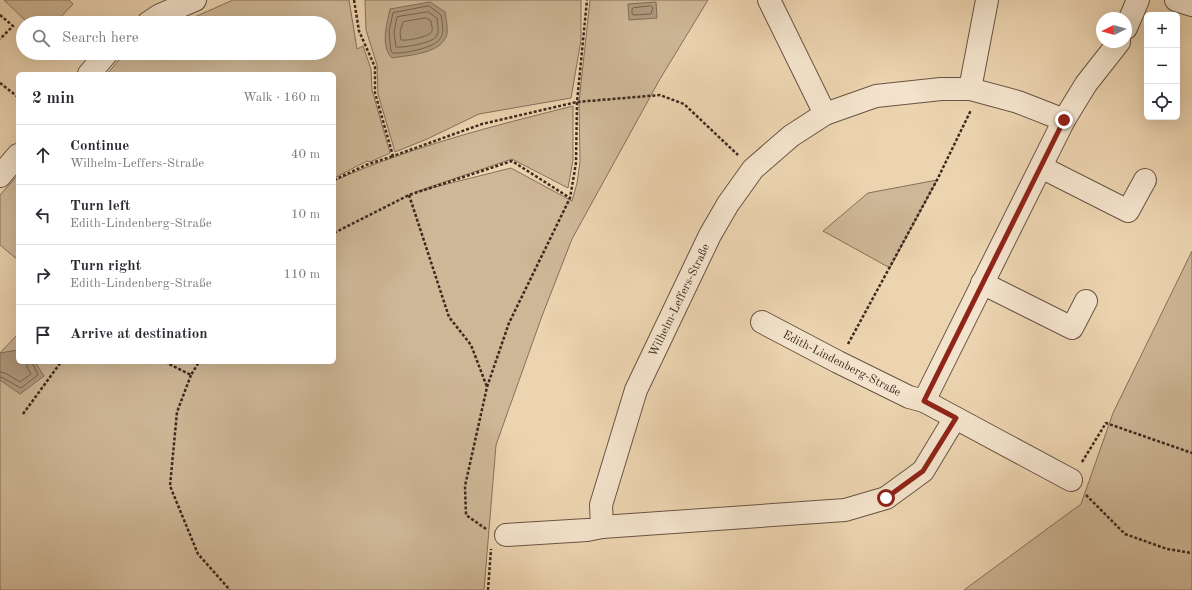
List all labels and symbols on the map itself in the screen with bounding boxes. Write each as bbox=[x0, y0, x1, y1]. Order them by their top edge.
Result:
north arrow bbox=[1096, 12, 1132, 48]
route end bbox=[1055, 111, 1073, 129]
street label: Wilhelm-Leffers-Straße bbox=[647, 242, 713, 359]
street label: Edith-Lindenberg-Straße bbox=[781, 329, 903, 399]
route start bbox=[877, 489, 895, 507]

